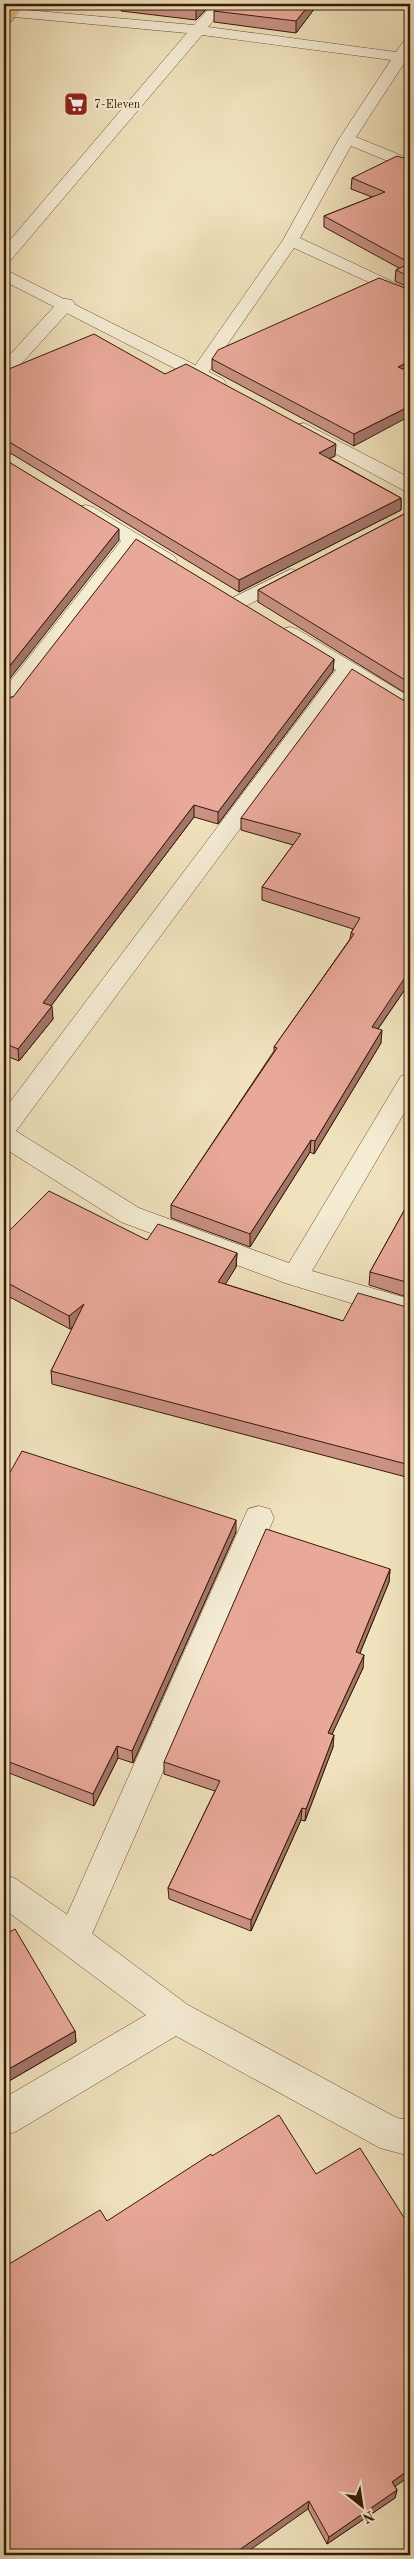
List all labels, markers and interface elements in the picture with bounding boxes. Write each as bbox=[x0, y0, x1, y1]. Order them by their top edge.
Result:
supermarket icon: 7-Eleven bbox=[63, 91, 89, 117]
place label: 7-Eleven bbox=[94, 99, 141, 111]
north arrow bbox=[336, 2482, 386, 2532]
text: N bbox=[360, 2508, 376, 2525]

